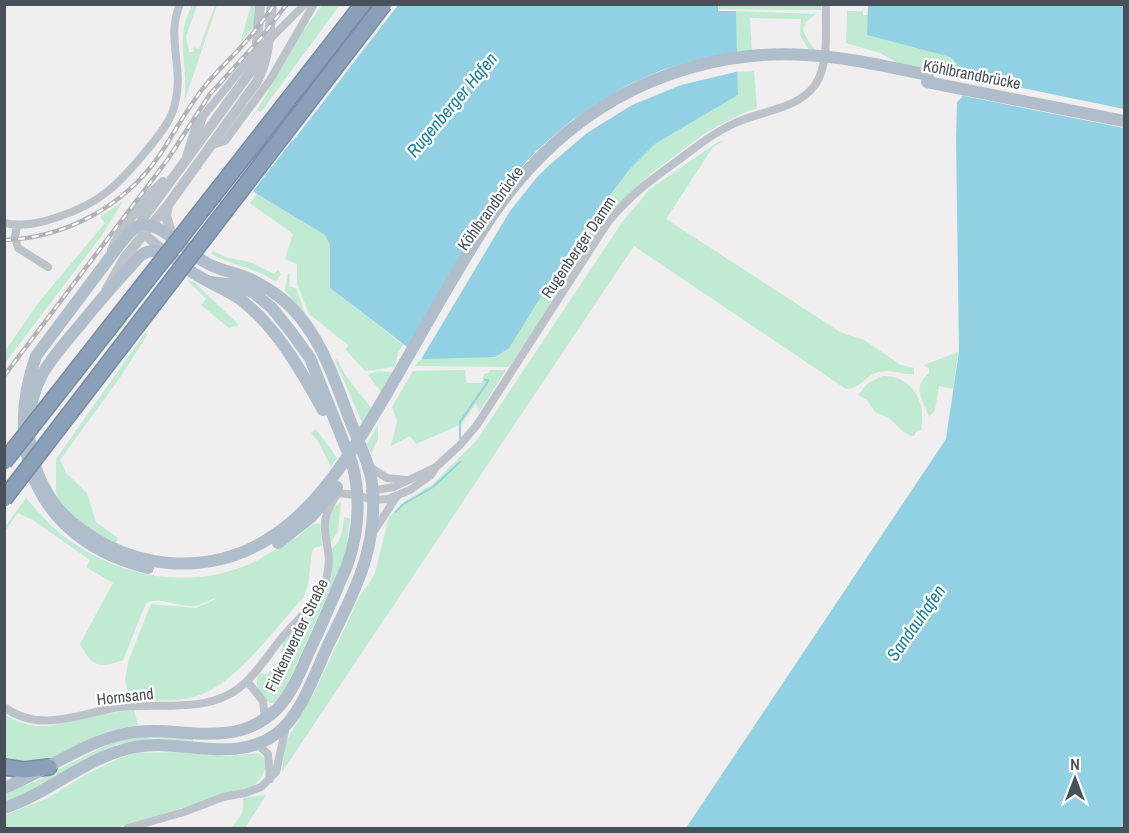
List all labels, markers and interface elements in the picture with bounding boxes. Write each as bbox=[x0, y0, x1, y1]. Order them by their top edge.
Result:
water label: Rugenberger Hafen bbox=[400, 47, 503, 162]
street label: Köhlbrandbrücke bbox=[921, 54, 1023, 94]
street label: Köhlbrandbrücke bbox=[452, 161, 528, 255]
street label: Rugenberger Damm bbox=[536, 192, 620, 302]
street label: Finkenwerder Straße bbox=[259, 575, 333, 695]
water label: Sandauhafen bbox=[880, 580, 951, 666]
street label: Hornsand bbox=[96, 682, 154, 710]
north arrow bbox=[1045, 749, 1105, 809]
text: N bbox=[1070, 753, 1080, 775]

